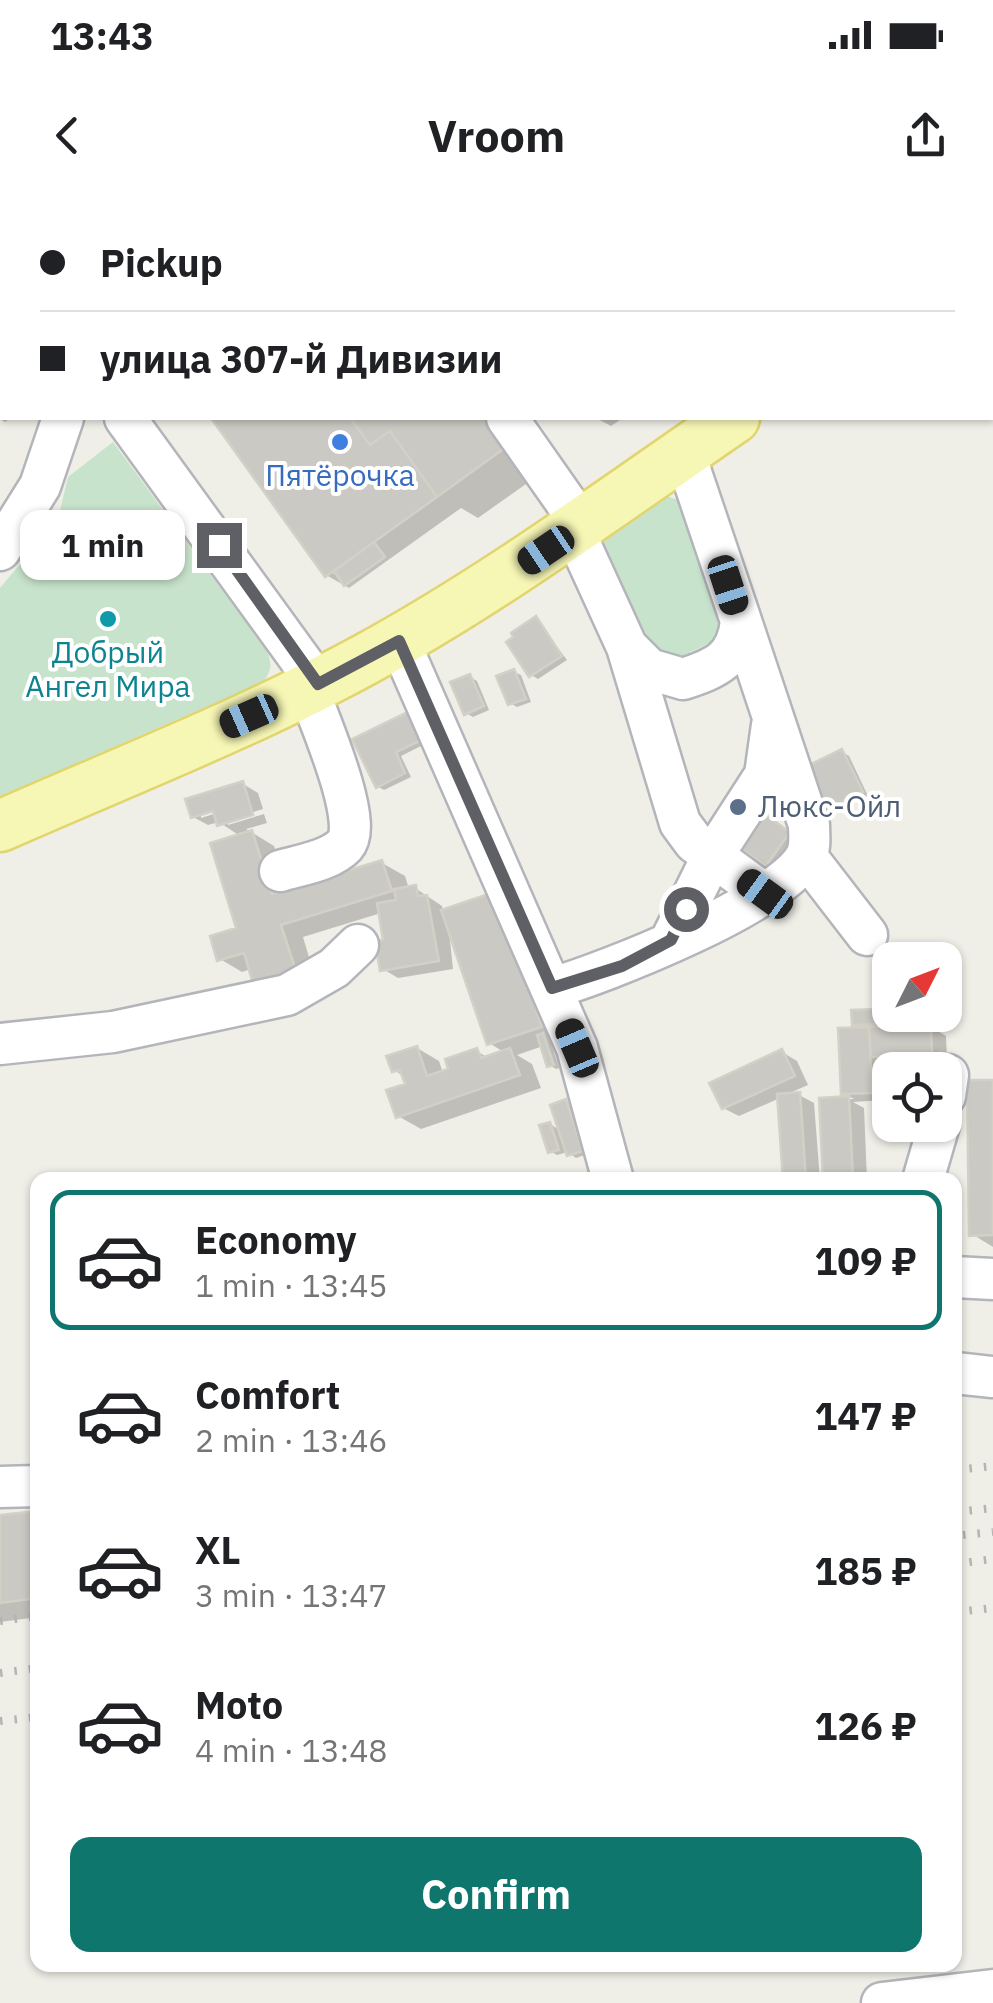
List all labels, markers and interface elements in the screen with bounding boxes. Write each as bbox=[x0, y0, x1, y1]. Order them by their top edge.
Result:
text: 13:43 bbox=[50, 11, 154, 60]
text: Vroom bbox=[428, 106, 565, 164]
icon: back bbox=[40, 108, 95, 163]
icon: share bbox=[898, 108, 953, 163]
text: Pickup bbox=[100, 238, 223, 287]
text: улица 307-й Дивизии bbox=[100, 334, 503, 383]
marker: Пятёрочка bbox=[329, 431, 351, 453]
place label: Пятёрочка bbox=[265, 455, 415, 494]
callout: 1 min bbox=[19, 510, 184, 580]
car bbox=[513, 521, 579, 579]
route end bbox=[197, 523, 242, 568]
text: 1 min bbox=[61, 524, 144, 566]
car bbox=[704, 552, 752, 618]
marker: Добрый Ангел Мира bbox=[97, 608, 119, 630]
place label: Добрый Ангел Мира bbox=[25, 632, 191, 705]
car bbox=[215, 690, 283, 742]
place label: Люкс-Ойл bbox=[758, 786, 901, 825]
marker: Люкс-Ойл bbox=[727, 796, 749, 818]
car bbox=[732, 864, 798, 924]
route start bbox=[664, 887, 709, 932]
north arrow bbox=[872, 942, 962, 1032]
map controls bbox=[872, 942, 962, 1142]
car bbox=[551, 1015, 603, 1081]
button: locate bbox=[872, 1052, 962, 1142]
icon: car bbox=[75, 1215, 165, 1305]
text: Economy bbox=[195, 1215, 357, 1264]
text: 109 ₽ bbox=[815, 1236, 917, 1285]
text: 1 min · 13:45 bbox=[195, 1264, 388, 1306]
icon: car bbox=[75, 1370, 165, 1460]
text: Comfort bbox=[195, 1370, 340, 1419]
text: 147 ₽ bbox=[815, 1391, 917, 1440]
text: 2 min · 13:46 bbox=[195, 1419, 388, 1461]
icon: car bbox=[75, 1525, 165, 1615]
text: XL bbox=[195, 1525, 241, 1574]
text: 185 ₽ bbox=[815, 1546, 917, 1595]
text: 3 min · 13:47 bbox=[195, 1574, 388, 1616]
icon: car bbox=[75, 1680, 165, 1770]
text: Moto bbox=[195, 1680, 283, 1729]
text: 126 ₽ bbox=[815, 1701, 917, 1750]
text: 4 min · 13:48 bbox=[195, 1729, 388, 1771]
button: Confirm bbox=[70, 1837, 922, 1952]

